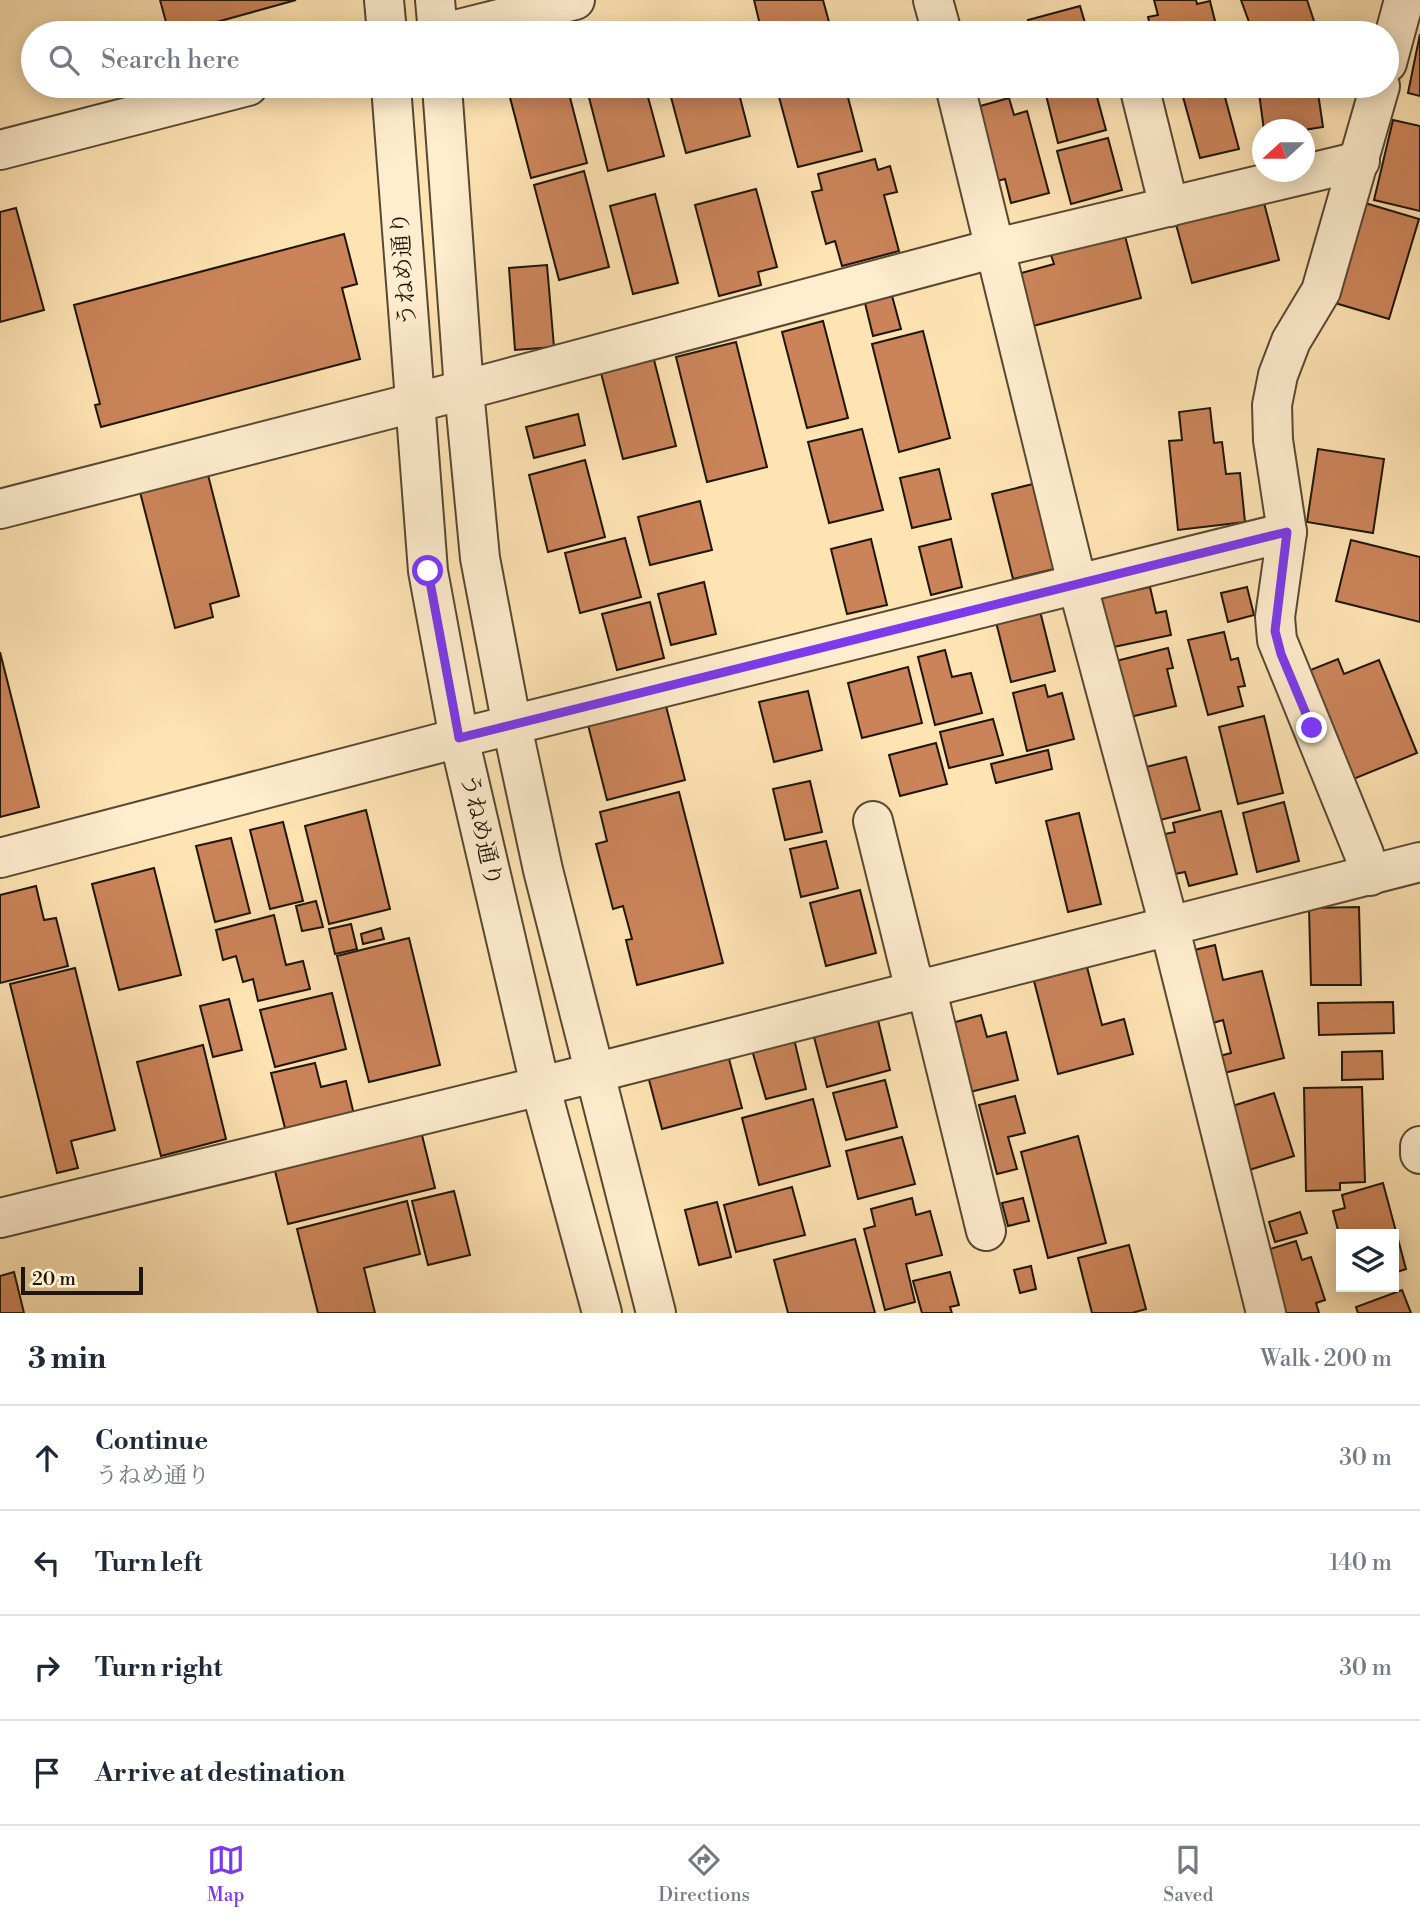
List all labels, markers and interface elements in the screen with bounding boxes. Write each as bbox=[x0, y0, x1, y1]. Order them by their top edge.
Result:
search box bbox=[21, 21, 1399, 98]
icon: search bbox=[45, 41, 83, 79]
text: Search here bbox=[101, 44, 240, 76]
north arrow bbox=[1252, 119, 1315, 182]
street label: うねめ通り bbox=[386, 211, 422, 327]
route start bbox=[412, 555, 443, 586]
route end bbox=[1296, 712, 1327, 743]
street label: うねめ通り bbox=[454, 771, 508, 889]
map controls bbox=[1336, 1229, 1399, 1292]
button: layers bbox=[1336, 1229, 1399, 1292]
scale bar bbox=[21, 1264, 144, 1296]
text: 20 m bbox=[32, 1267, 76, 1291]
text: 3 min bbox=[28, 1340, 106, 1378]
text: Walk · 200 m bbox=[1260, 1345, 1392, 1373]
text: Continue bbox=[95, 1425, 208, 1457]
icon: ahead bbox=[28, 1439, 66, 1477]
text: 30 m bbox=[1339, 1444, 1392, 1472]
text: うねめ通り bbox=[95, 1462, 210, 1490]
icon: left bbox=[28, 1544, 66, 1582]
text: Turn left bbox=[95, 1547, 203, 1579]
text: 140 m bbox=[1329, 1549, 1392, 1577]
icon: right bbox=[28, 1649, 66, 1687]
text: Turn right bbox=[95, 1652, 223, 1684]
text: 30 m bbox=[1339, 1654, 1392, 1682]
icon: arrive bbox=[28, 1754, 66, 1792]
text: Arrive at destination bbox=[95, 1757, 345, 1789]
tab: Map bbox=[207, 1841, 245, 1907]
tab: Directions bbox=[658, 1841, 750, 1907]
tab: Saved bbox=[1163, 1841, 1213, 1907]

